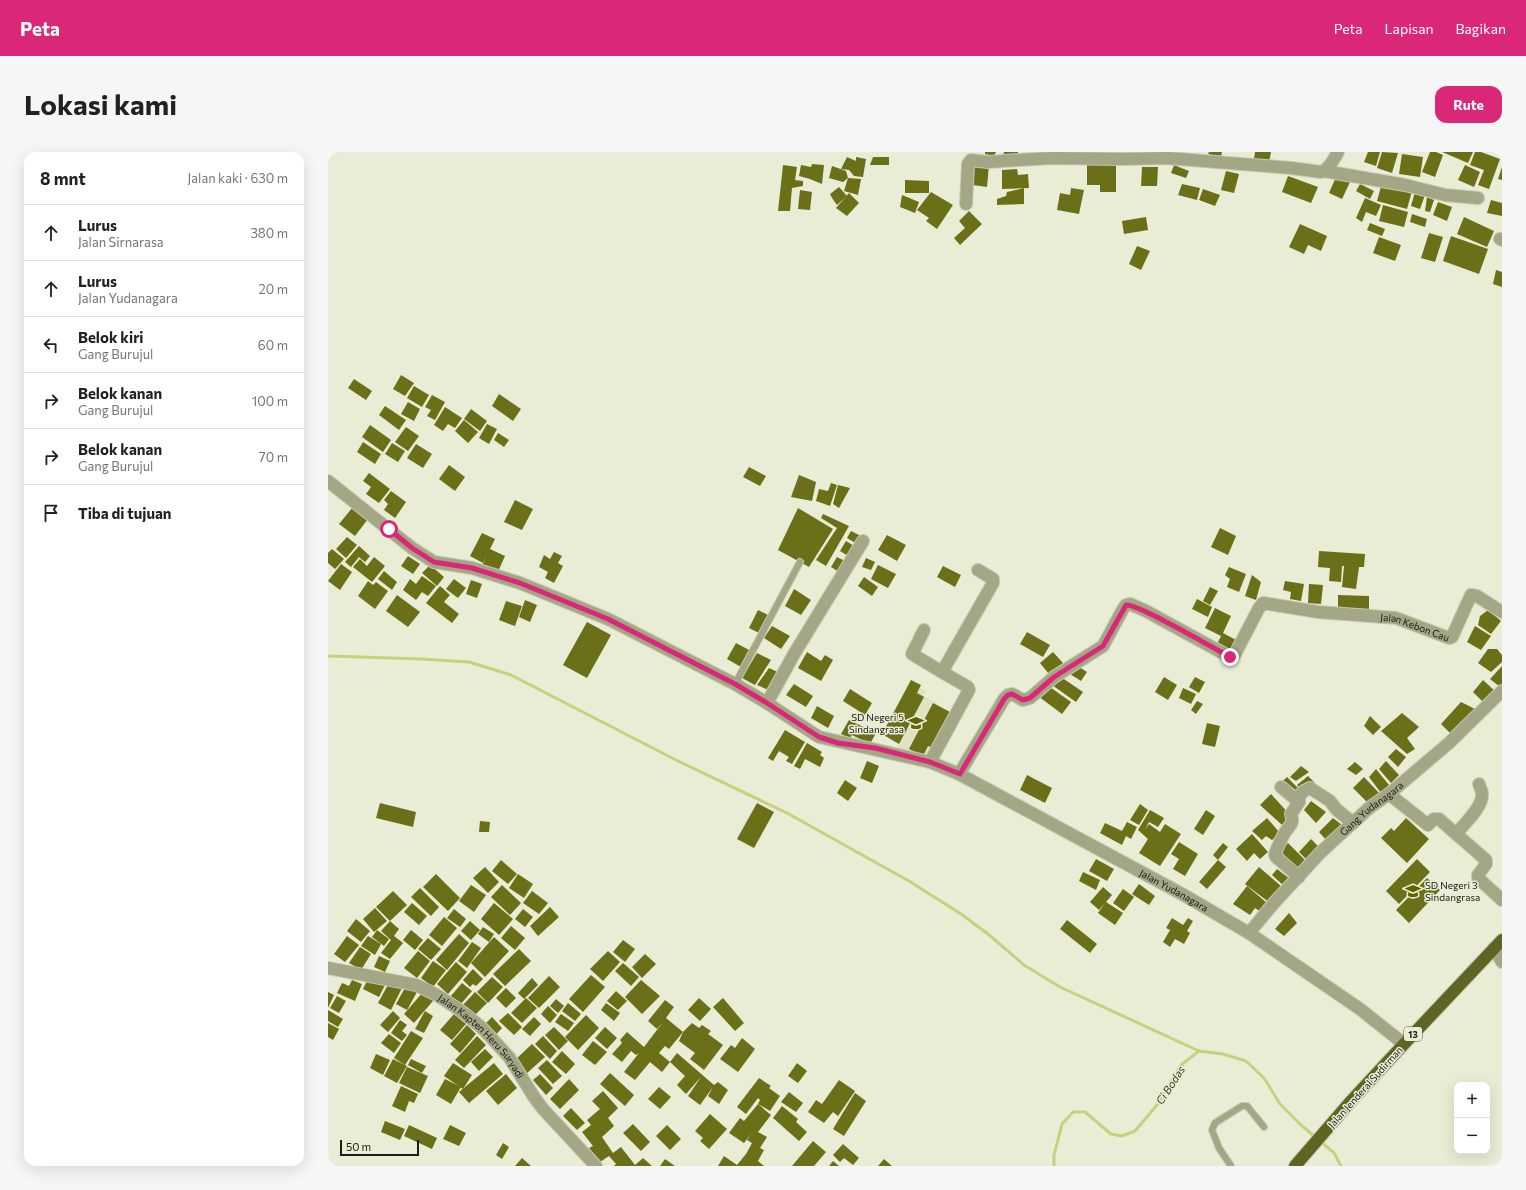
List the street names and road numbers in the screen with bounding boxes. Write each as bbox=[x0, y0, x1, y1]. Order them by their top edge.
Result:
street label: Jalan Kebon Cau bbox=[1380, 611, 1451, 644]
street label: Gang Yudanagara bbox=[1337, 779, 1405, 838]
street label: Jalan Yudanagara bbox=[1138, 866, 1211, 914]
street label: Jalan Kapten Heru Suryadi bbox=[436, 992, 527, 1081]
road number: 13 bbox=[1404, 1027, 1422, 1041]
street label: Jalan Jenderal Sudirman bbox=[1325, 1044, 1405, 1130]

